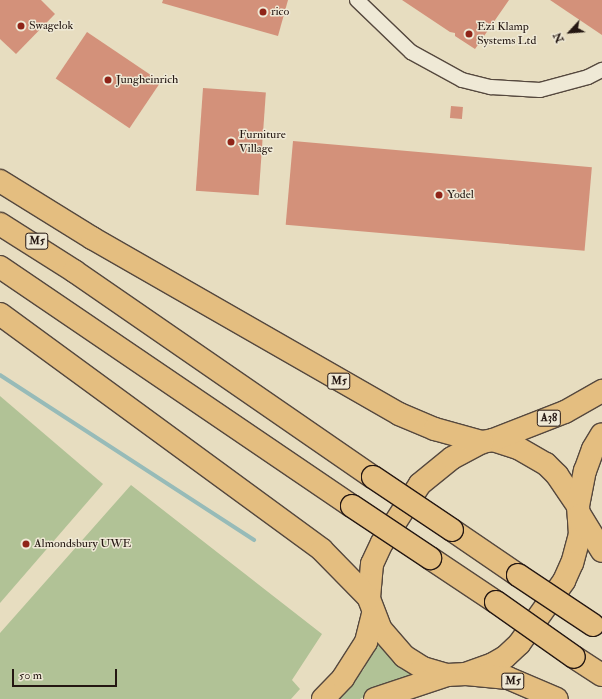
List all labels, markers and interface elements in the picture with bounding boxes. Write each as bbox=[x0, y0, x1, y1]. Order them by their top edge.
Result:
place label: rico bbox=[271, 5, 289, 19]
marker: rico bbox=[258, 7, 268, 17]
north arrow bbox=[550, 12, 590, 52]
place label: Swagelok bbox=[29, 19, 73, 33]
place label: Ezi Klamp Systems Ltd bbox=[477, 20, 536, 48]
marker: Swagelok bbox=[16, 21, 26, 31]
marker: Ezi Klamp Systems Ltd bbox=[464, 29, 474, 39]
text: N bbox=[551, 30, 567, 45]
place label: Jungheinrich bbox=[116, 73, 178, 87]
marker: Jungheinrich bbox=[103, 75, 113, 85]
place label: Furniture Village bbox=[239, 128, 286, 156]
marker: Furniture Village bbox=[226, 137, 236, 147]
place label: Yodel bbox=[447, 188, 474, 202]
marker: Yodel bbox=[434, 190, 444, 200]
road number: M5 bbox=[25, 232, 49, 250]
road number: M5 bbox=[327, 372, 351, 390]
road number: A38 bbox=[536, 409, 562, 427]
place label: Almondsbury UWE bbox=[34, 537, 131, 551]
marker: Almondsbury UWE bbox=[21, 539, 31, 549]
scale bar bbox=[14, 661, 119, 687]
text: 50 m bbox=[19, 668, 42, 683]
road number: M5 bbox=[501, 672, 525, 690]

